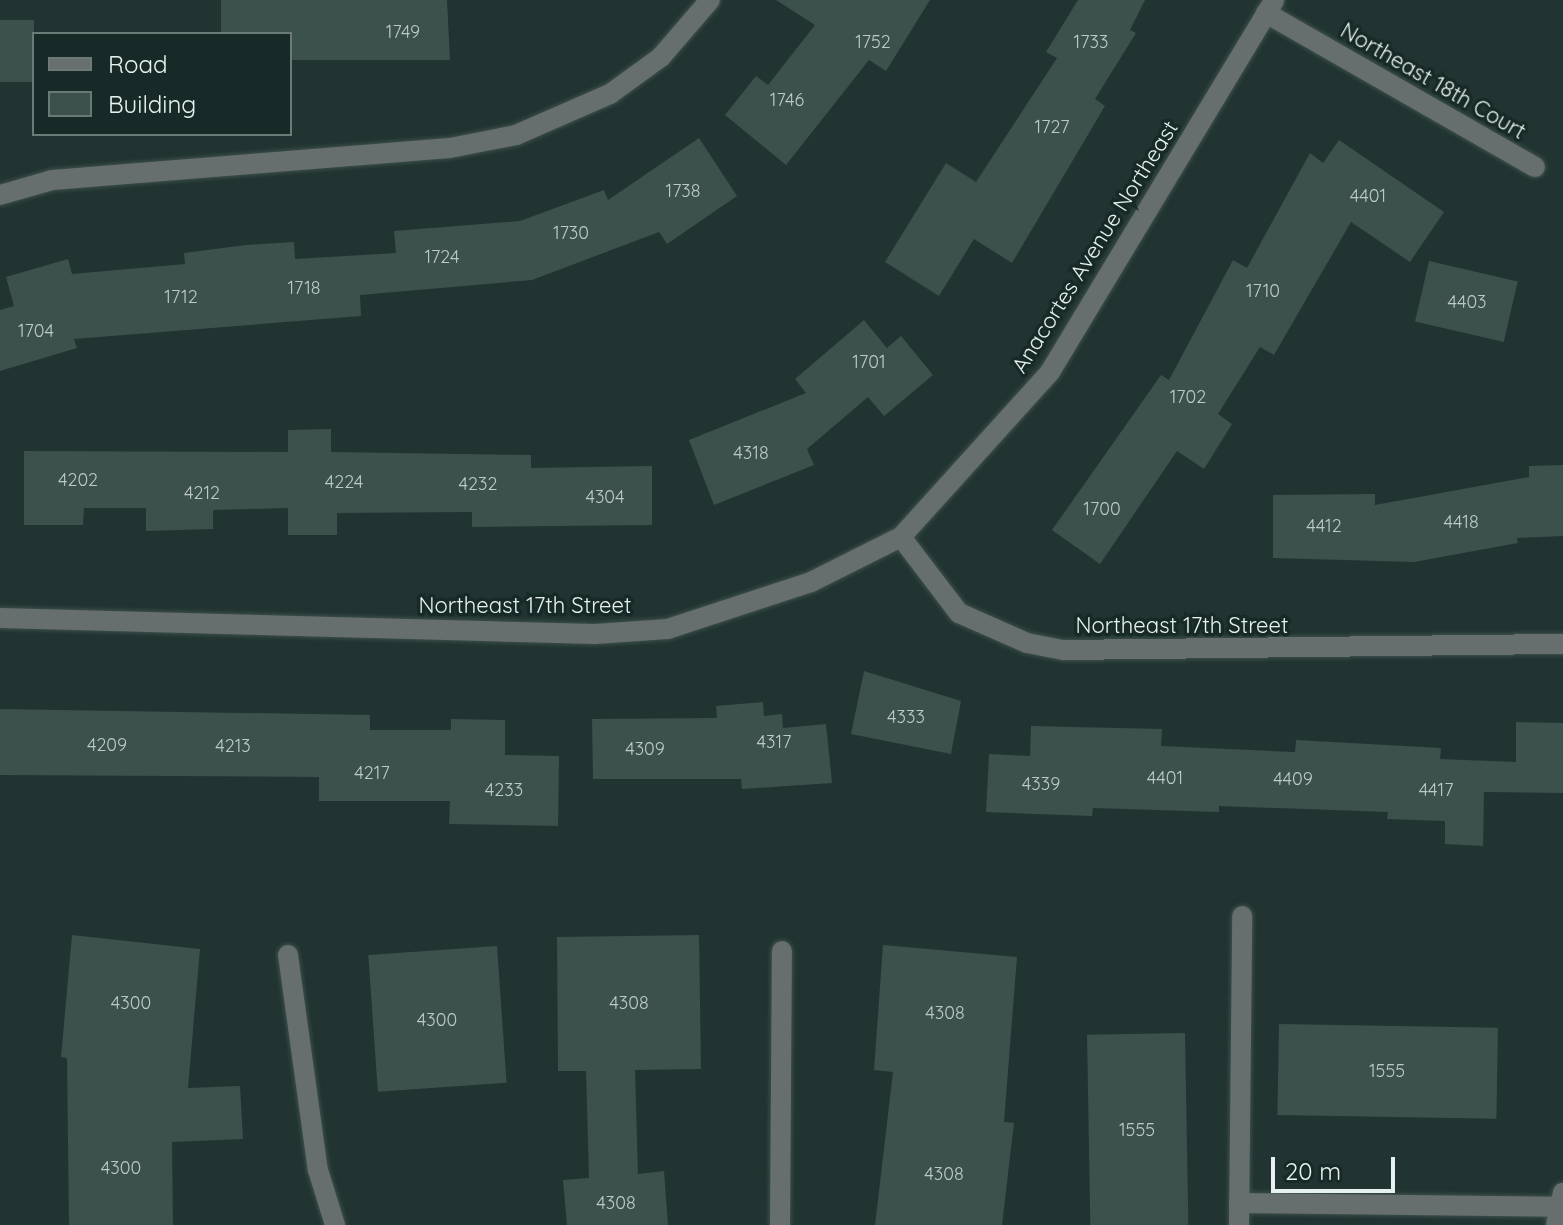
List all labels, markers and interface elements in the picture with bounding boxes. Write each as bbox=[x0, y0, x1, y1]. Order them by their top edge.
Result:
street label: Northeast 18th Court bbox=[1336, 17, 1530, 145]
house number: 1749 bbox=[386, 21, 420, 43]
house number: 1752 bbox=[855, 31, 891, 53]
house number: 1733 bbox=[1074, 31, 1108, 53]
legend bbox=[32, 32, 292, 136]
text: Road bbox=[108, 49, 168, 79]
text: Building bbox=[108, 89, 196, 119]
house number: 1746 bbox=[770, 89, 804, 111]
street label: Anacortes Avenue Northeast bbox=[1006, 116, 1184, 378]
house number: 1727 bbox=[1035, 116, 1069, 138]
house number: 1738 bbox=[665, 180, 701, 202]
house number: 4401 bbox=[1350, 185, 1386, 207]
house number: 1730 bbox=[553, 222, 589, 244]
house number: 1724 bbox=[424, 246, 460, 268]
house number: 1718 bbox=[287, 277, 321, 299]
house number: 1710 bbox=[1246, 280, 1280, 302]
house number: 1712 bbox=[164, 286, 198, 308]
house number: 4403 bbox=[1447, 291, 1487, 313]
house number: 1704 bbox=[18, 320, 54, 342]
house number: 1701 bbox=[852, 351, 886, 373]
house number: 1702 bbox=[1170, 386, 1206, 408]
house number: 4318 bbox=[733, 442, 769, 464]
house number: 4202 bbox=[58, 469, 98, 491]
house number: 4224 bbox=[325, 471, 363, 493]
house number: 4232 bbox=[459, 473, 497, 495]
house number: 4212 bbox=[184, 482, 220, 504]
house number: 4304 bbox=[585, 486, 625, 508]
house number: 1700 bbox=[1083, 498, 1121, 520]
house number: 4418 bbox=[1443, 511, 1479, 533]
house number: 4412 bbox=[1306, 515, 1342, 537]
street label: Northeast 17th Street bbox=[419, 593, 631, 619]
street label: Northeast 17th Street bbox=[1076, 613, 1288, 639]
house number: 4333 bbox=[887, 706, 925, 728]
house number: 4317 bbox=[757, 731, 791, 753]
house number: 4209 bbox=[87, 734, 127, 756]
house number: 4213 bbox=[215, 735, 251, 757]
house number: 4309 bbox=[625, 738, 665, 760]
house number: 4217 bbox=[354, 762, 390, 784]
house number: 4401 bbox=[1147, 767, 1183, 789]
house number: 4409 bbox=[1273, 768, 1313, 790]
house number: 4339 bbox=[1022, 773, 1060, 795]
house number: 4233 bbox=[485, 779, 523, 801]
house number: 4417 bbox=[1419, 779, 1453, 801]
house number: 4300 bbox=[111, 992, 151, 1014]
house number: 4308 bbox=[609, 992, 649, 1014]
house number: 4308 bbox=[925, 1002, 965, 1024]
house number: 4300 bbox=[417, 1009, 457, 1031]
house number: 1555 bbox=[1369, 1060, 1405, 1082]
house number: 1555 bbox=[1119, 1119, 1155, 1141]
scale bar bbox=[1275, 1141, 1399, 1191]
text: 20 m bbox=[1285, 1156, 1341, 1186]
house number: 4300 bbox=[101, 1157, 141, 1179]
house number: 4308 bbox=[924, 1163, 964, 1185]
house number: 4308 bbox=[596, 1192, 636, 1214]

